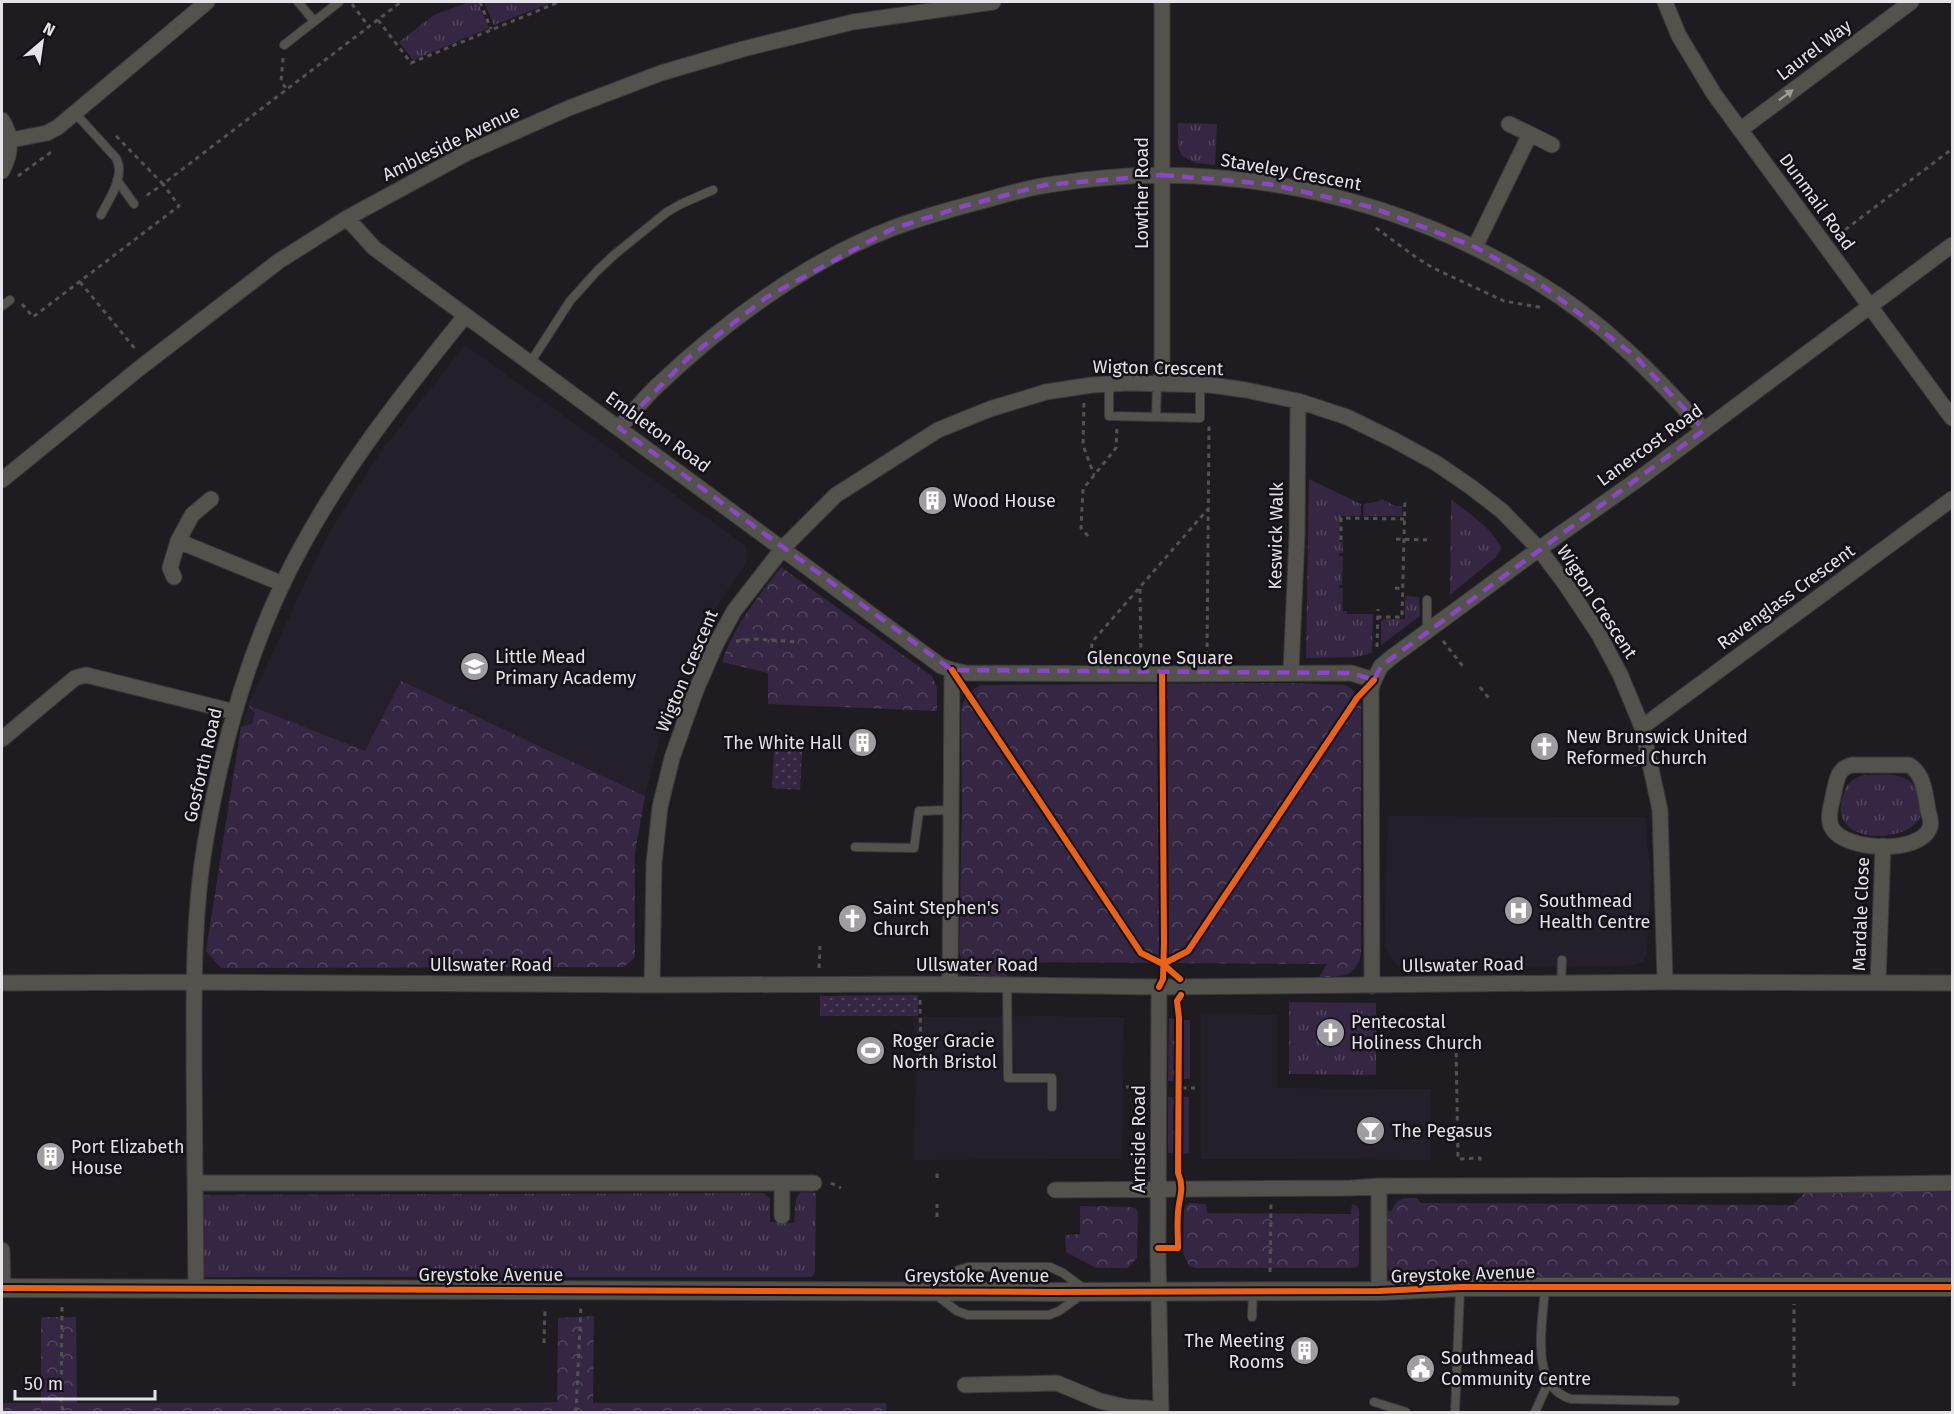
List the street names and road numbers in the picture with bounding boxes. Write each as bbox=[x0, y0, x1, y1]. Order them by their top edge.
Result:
street label: Laurel Way bbox=[1772, 15, 1856, 85]
street label: Ambleside Avenue bbox=[379, 100, 523, 186]
street label: Lowther Road bbox=[1131, 137, 1153, 249]
street label: Staveley Crescent bbox=[1219, 149, 1364, 195]
street label: Dunmail Road bbox=[1774, 149, 1860, 255]
street label: Wigton Crescent bbox=[1092, 356, 1224, 380]
street label: Embleton Road bbox=[601, 387, 715, 477]
street label: Lanercost Road bbox=[1593, 399, 1707, 491]
street label: Keswick Walk bbox=[1264, 481, 1288, 590]
street label: Ravenglass Crescent bbox=[1713, 539, 1859, 654]
street label: Wigton Crescent bbox=[1552, 541, 1642, 663]
street label: Wigton Crescent bbox=[651, 606, 723, 736]
street label: Glencoyne Square bbox=[1087, 647, 1233, 669]
street label: Gosforth Road bbox=[179, 706, 227, 824]
street label: Mardale Close bbox=[1848, 857, 1874, 971]
street label: Ullswater Road bbox=[1402, 953, 1524, 977]
street label: Ullswater Road bbox=[430, 954, 552, 976]
street label: Ullswater Road bbox=[916, 954, 1038, 976]
street label: Arnside Road bbox=[1128, 1085, 1150, 1193]
street label: Greystoke Avenue bbox=[1390, 1260, 1536, 1288]
street label: Greystoke Avenue bbox=[419, 1264, 563, 1286]
street label: Greystoke Avenue bbox=[905, 1265, 1049, 1287]

